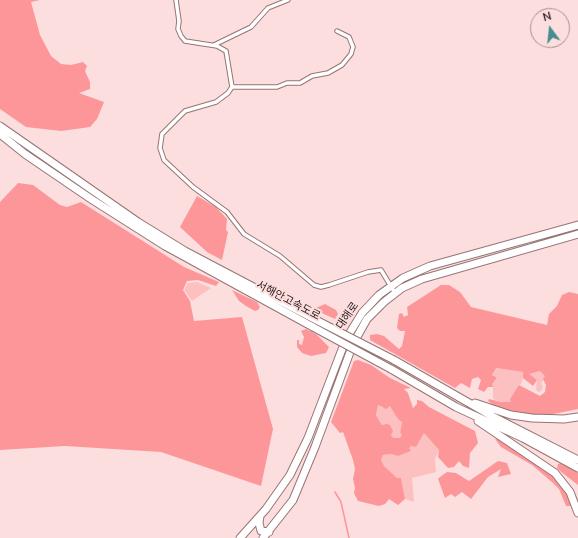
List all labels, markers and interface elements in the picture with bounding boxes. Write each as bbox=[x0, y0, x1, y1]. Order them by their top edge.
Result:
north arrow bbox=[530, 8, 570, 48]
text: N bbox=[541, 9, 553, 25]
street label: 서해안고속도로 bbox=[254, 279, 322, 323]
street label: 대해로 bbox=[334, 300, 362, 332]

